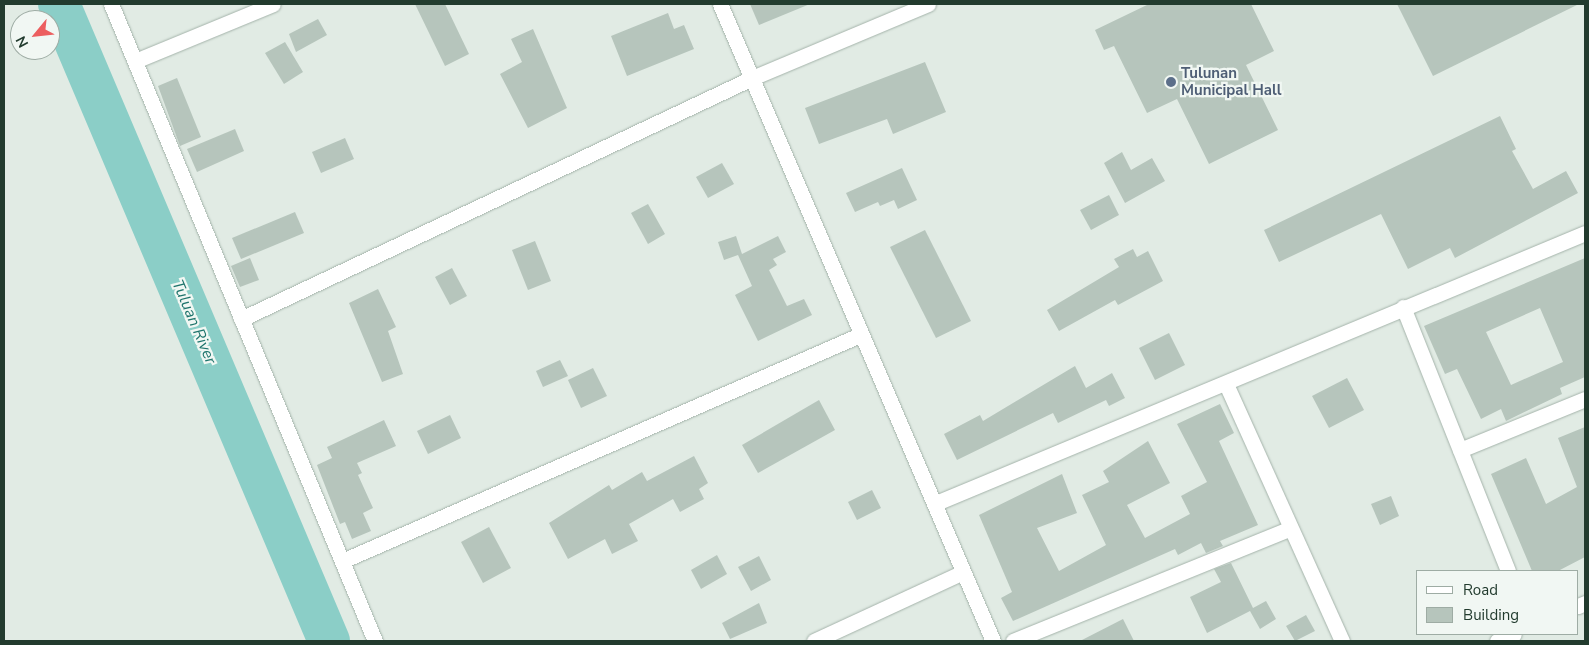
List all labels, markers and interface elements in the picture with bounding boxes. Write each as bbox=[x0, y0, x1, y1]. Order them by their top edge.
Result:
north arrow bbox=[10, 10, 60, 60]
text: N bbox=[11, 33, 33, 51]
place label: Tulunan Municipal Hall bbox=[1181, 64, 1282, 99]
marker: Tulunan Municipal Hall bbox=[1165, 76, 1177, 88]
water label: Tuluan River bbox=[168, 277, 220, 367]
legend bbox=[1416, 570, 1579, 635]
text: Road bbox=[1463, 580, 1498, 600]
text: Building bbox=[1463, 605, 1519, 625]

